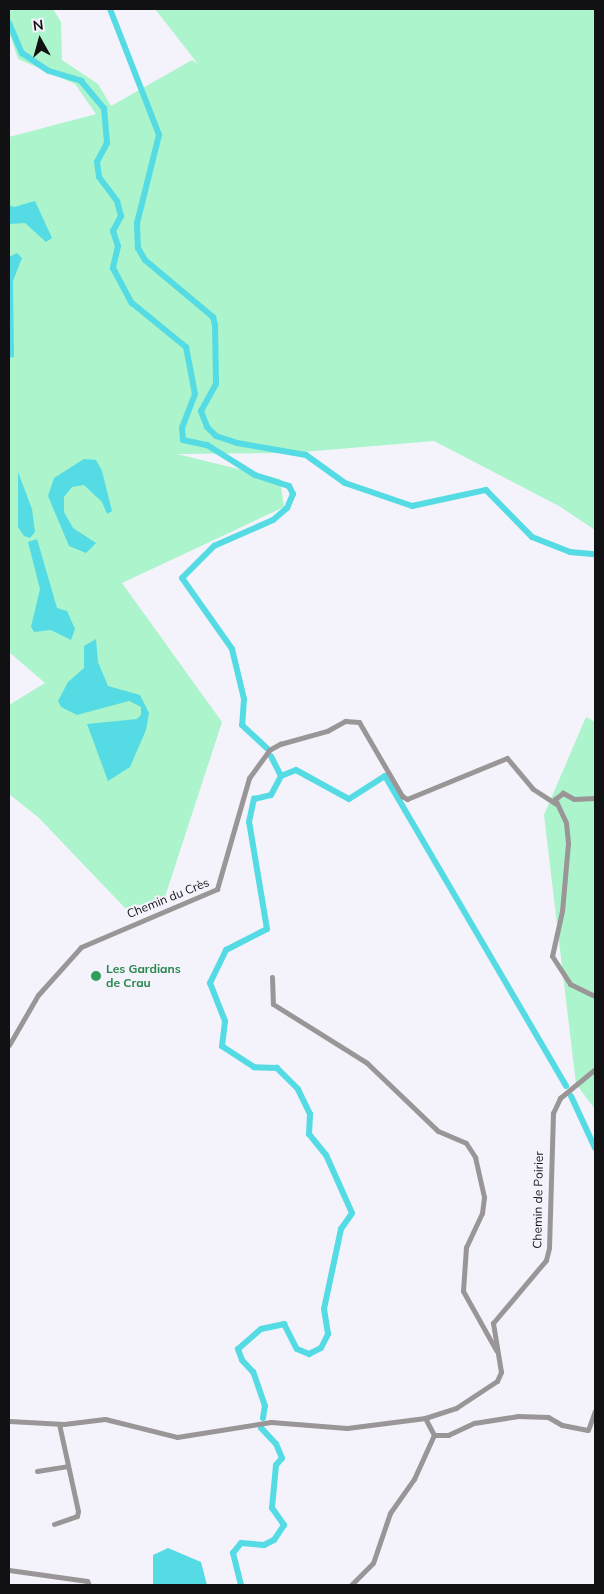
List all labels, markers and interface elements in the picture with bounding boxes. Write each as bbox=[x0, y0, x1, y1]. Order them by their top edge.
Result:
north arrow bbox=[15, 15, 65, 65]
text: N bbox=[32, 16, 45, 35]
street label: Chemin du Crès bbox=[125, 875, 211, 921]
place label: Les Gardians de Crau bbox=[106, 962, 181, 990]
marker: Les Gardians de Crau bbox=[90, 970, 102, 982]
street label: Chemin de Poirier bbox=[530, 1151, 546, 1249]

